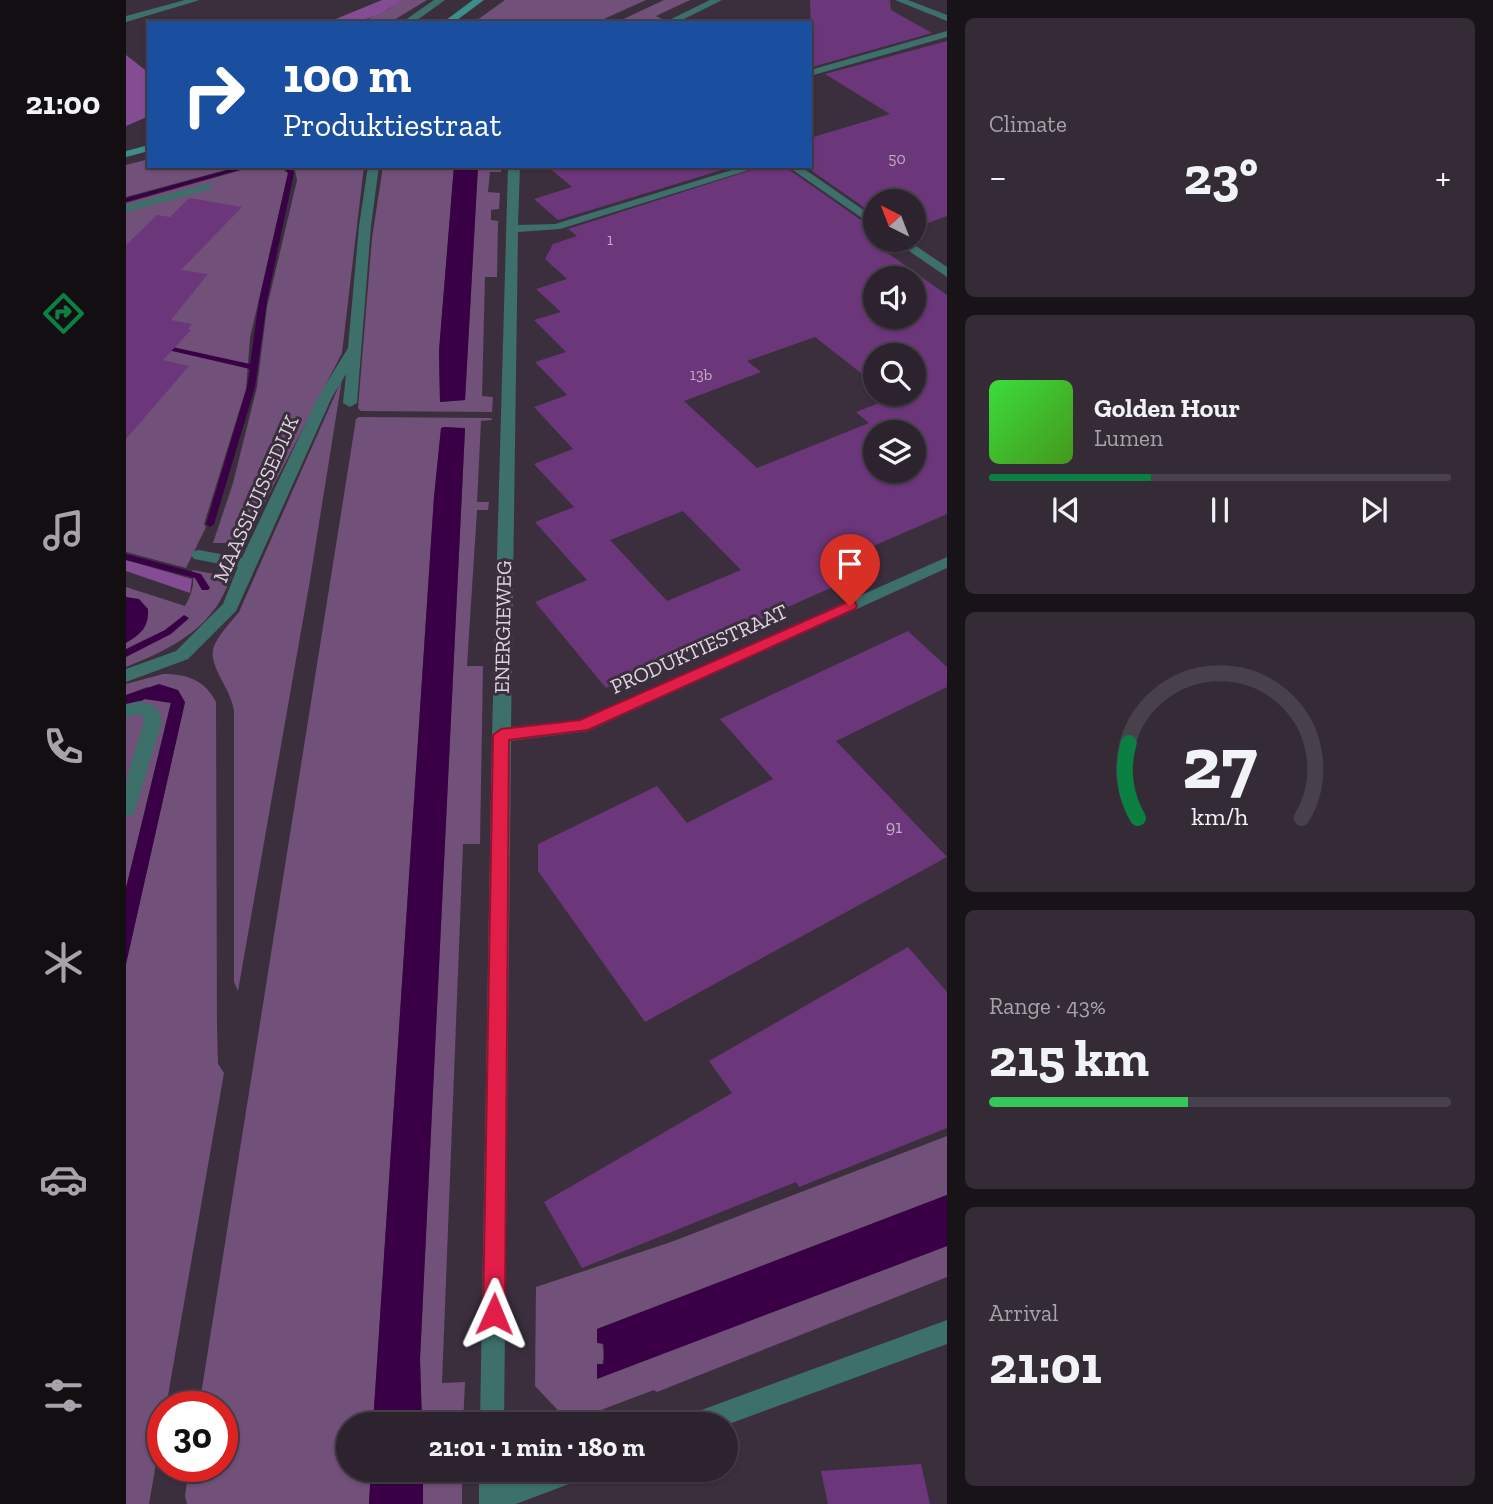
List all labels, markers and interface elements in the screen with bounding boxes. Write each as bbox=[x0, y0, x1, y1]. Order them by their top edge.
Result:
text: 100 m bbox=[283, 46, 411, 105]
icon: right bbox=[168, 49, 259, 140]
text: 21:00 bbox=[26, 84, 100, 122]
text: Produktiestraat bbox=[283, 106, 501, 144]
text: Climate bbox=[989, 110, 1067, 138]
text: 23° bbox=[1184, 145, 1258, 207]
house number: 50 bbox=[888, 149, 906, 168]
text: − bbox=[989, 154, 1007, 200]
text: + bbox=[1435, 154, 1451, 200]
north arrow bbox=[863, 189, 926, 252]
map controls bbox=[863, 189, 926, 483]
house number: 1 bbox=[607, 230, 613, 249]
button: sound bbox=[863, 266, 926, 329]
icon: directions bbox=[39, 289, 88, 338]
button: search bbox=[863, 343, 926, 406]
house number: 13b bbox=[690, 365, 712, 384]
text: Golden Hour bbox=[1094, 392, 1240, 424]
street label: MAASSLUISSEDIJK bbox=[207, 411, 304, 586]
button: layers bbox=[863, 420, 926, 483]
text: Lumen bbox=[1094, 424, 1163, 452]
icon: previous bbox=[1047, 491, 1085, 529]
icon: pause bbox=[1201, 491, 1239, 529]
icon: next bbox=[1355, 491, 1393, 529]
icon: music bbox=[39, 506, 88, 555]
pin bbox=[820, 534, 880, 606]
icon: arrive bbox=[831, 545, 869, 583]
street label: ENERGIEWEG bbox=[489, 560, 516, 694]
street label: PRODUKTIESTRAAT bbox=[606, 598, 791, 699]
text: 27 bbox=[1182, 719, 1258, 807]
icon: phone bbox=[39, 722, 88, 771]
text: km/h bbox=[1191, 801, 1249, 831]
house number: 91 bbox=[886, 816, 902, 838]
icon: climate bbox=[39, 938, 88, 987]
text: Range · 43% bbox=[989, 992, 1106, 1020]
text: 215 km bbox=[989, 1027, 1149, 1089]
icon: car bbox=[39, 1155, 88, 1204]
position arrow bbox=[457, 1277, 531, 1351]
text: Arrival bbox=[989, 1299, 1058, 1327]
text: 21:01 bbox=[989, 1334, 1102, 1396]
icon: filters bbox=[39, 1371, 88, 1420]
speed limit sign: 30 bbox=[147, 1391, 238, 1482]
text: 21:01 · 1 min · 180 m bbox=[429, 1431, 645, 1463]

